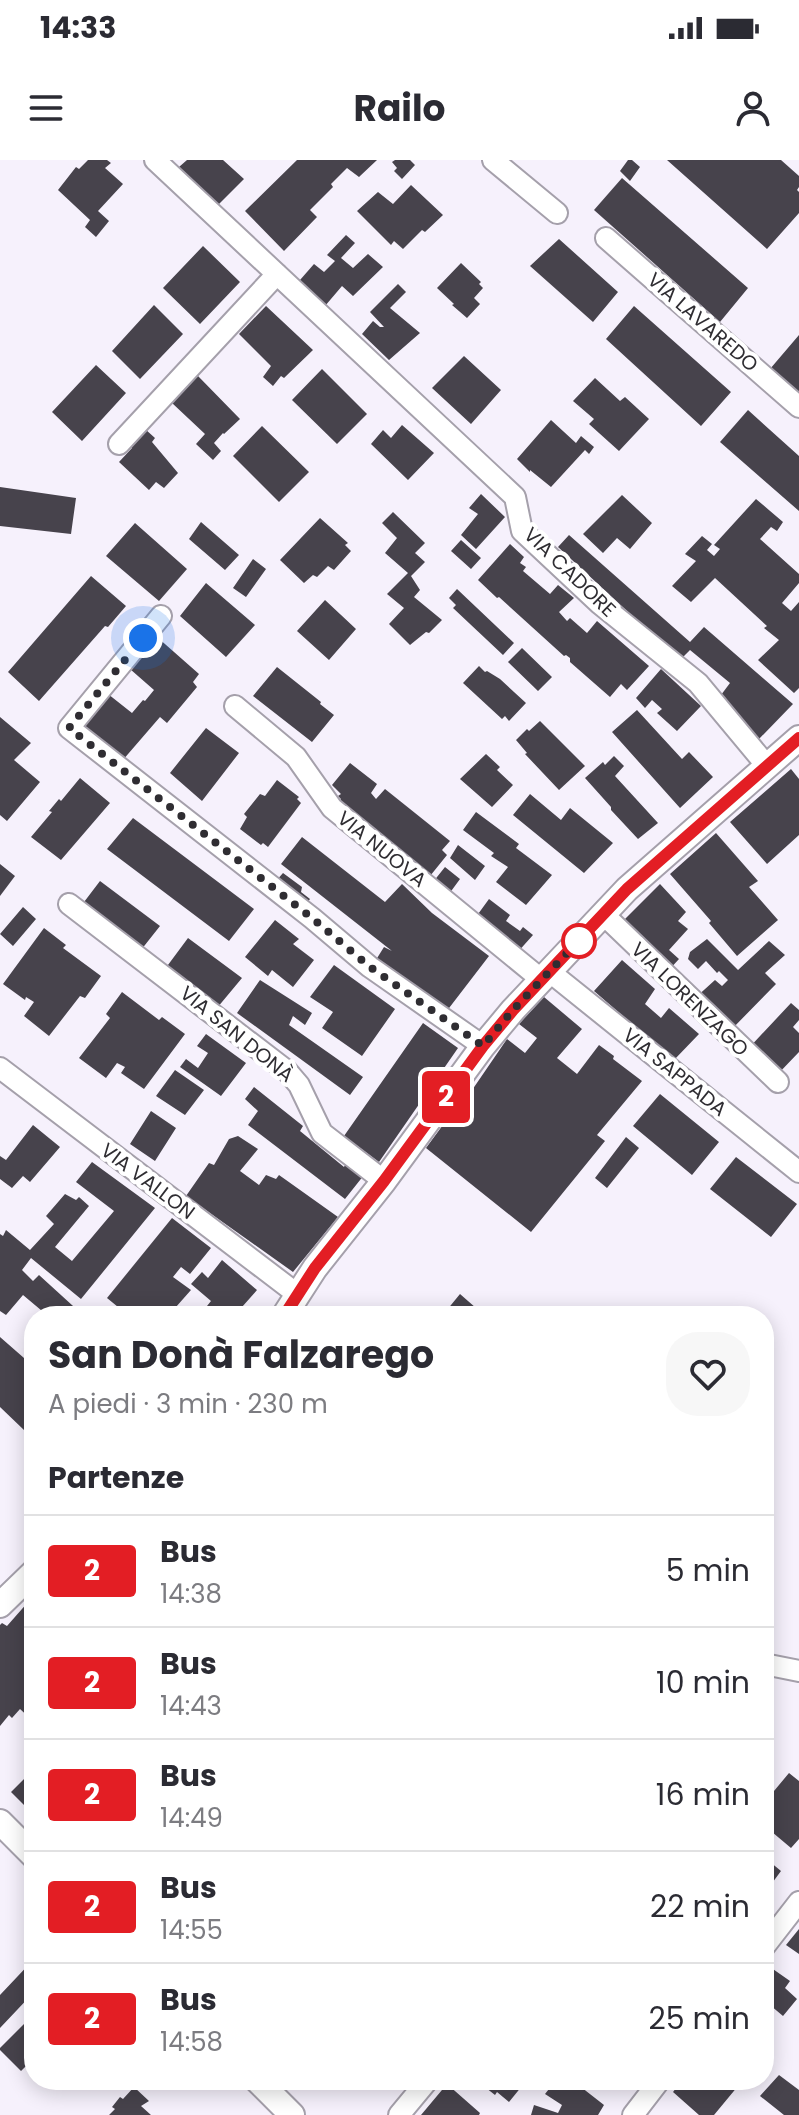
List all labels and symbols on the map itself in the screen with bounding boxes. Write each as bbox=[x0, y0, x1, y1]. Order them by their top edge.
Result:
street label: VIA LAVAREDO bbox=[641, 266, 765, 378]
street label: VIA CADORE bbox=[518, 521, 622, 623]
your location bbox=[123, 618, 163, 658]
street label: VIA NUOVA bbox=[331, 804, 433, 894]
unlabelled marker bbox=[562, 924, 596, 958]
street label: VIA LORENZAGO bbox=[625, 936, 755, 1062]
street label: VIA SAN DONÀ bbox=[174, 979, 300, 1089]
street label: VIA SAPPADA bbox=[617, 1021, 733, 1123]
line badge: 2 bbox=[420, 1071, 472, 1123]
street label: VIA VALLON bbox=[95, 1136, 201, 1226]

